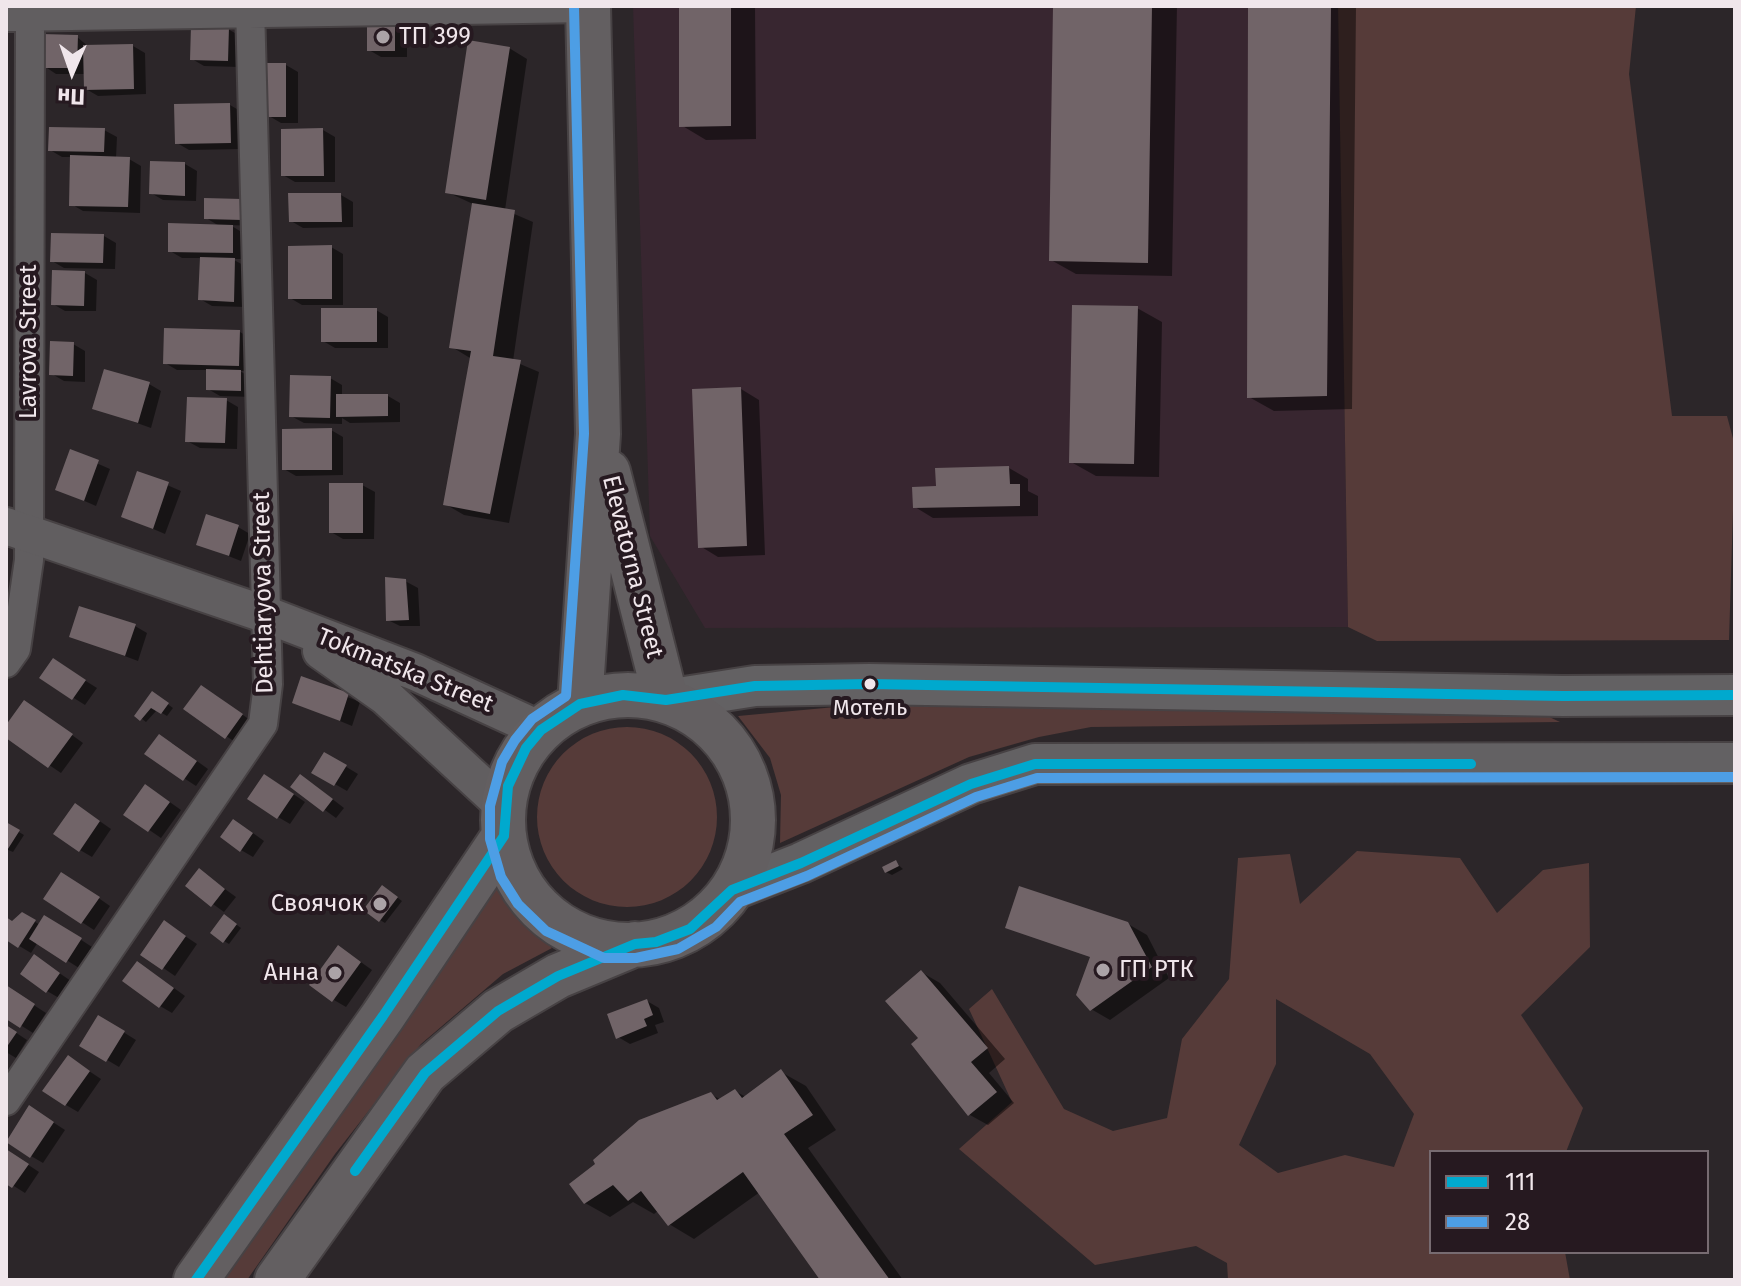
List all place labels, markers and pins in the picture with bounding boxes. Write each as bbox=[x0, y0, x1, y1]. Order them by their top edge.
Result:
place label: ТП 399 bbox=[399, 23, 471, 51]
marker: ТП 399 bbox=[374, 28, 392, 46]
marker: Мотель bbox=[862, 676, 878, 692]
place label: Мотель bbox=[833, 696, 907, 722]
place label: Своячок bbox=[271, 890, 364, 918]
marker: Своячок bbox=[371, 895, 389, 913]
place label: ГП РТК bbox=[1119, 956, 1194, 984]
place label: Анна bbox=[264, 959, 319, 987]
marker: ГП РТК bbox=[1094, 961, 1112, 979]
marker: Анна bbox=[326, 964, 344, 982]

